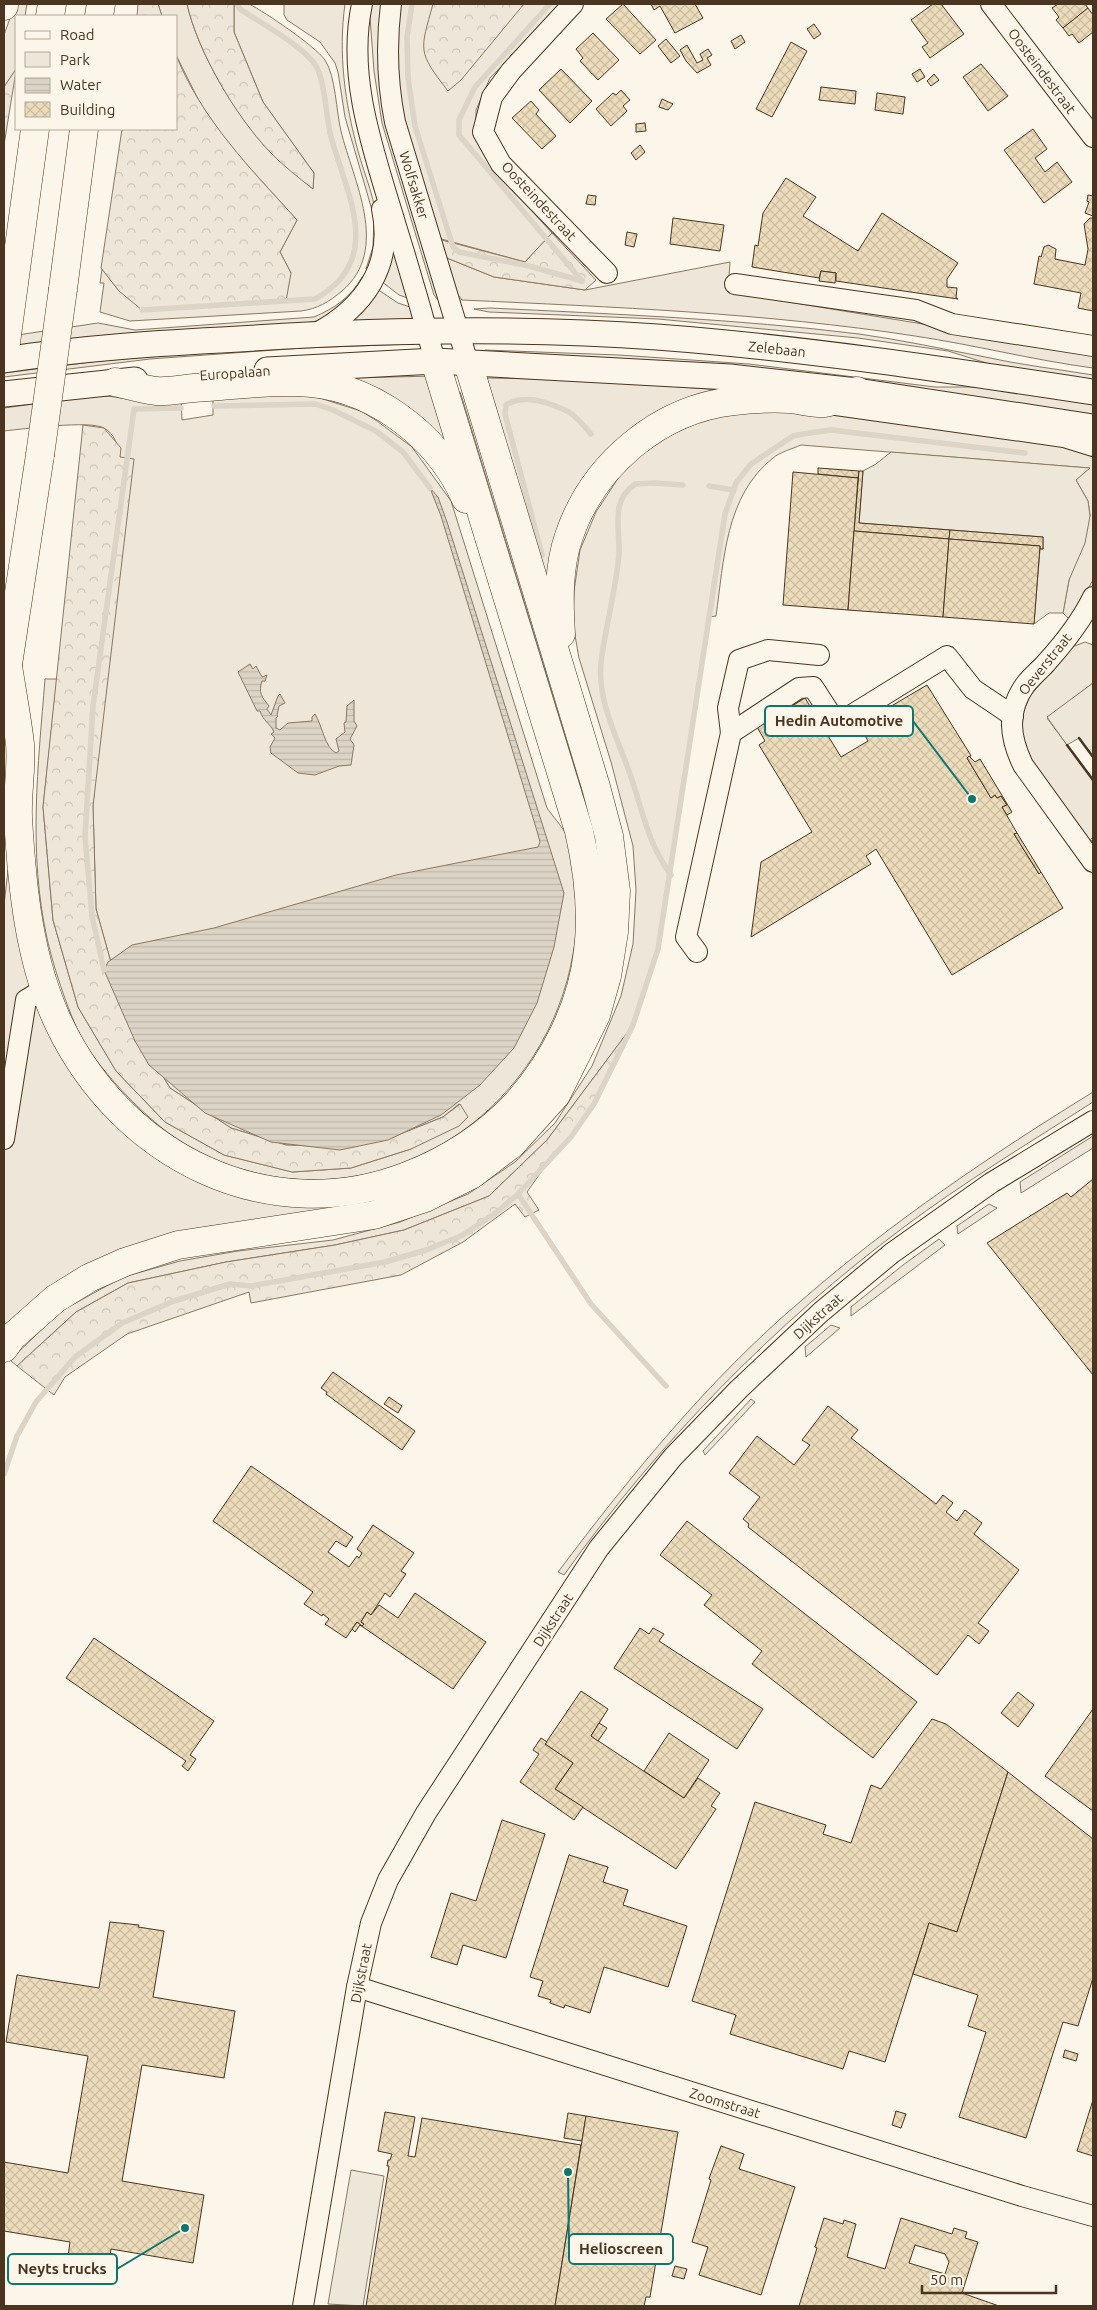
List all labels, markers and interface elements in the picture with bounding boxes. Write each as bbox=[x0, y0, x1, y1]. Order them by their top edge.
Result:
legend bbox=[15, 15, 178, 130]
street label: Oosteindestraat bbox=[1005, 25, 1080, 117]
text: Road bbox=[60, 26, 95, 43]
text: Park bbox=[60, 51, 90, 68]
text: Water bbox=[60, 76, 101, 93]
text: Building bbox=[60, 101, 115, 118]
street label: Wolfsakker bbox=[396, 149, 432, 222]
street label: Oosteindestraat bbox=[498, 158, 580, 244]
street label: Zelebaan bbox=[748, 338, 806, 360]
street label: Europalaan bbox=[199, 363, 271, 383]
street label: Oeverstraat bbox=[1015, 629, 1075, 698]
callout: Hedin Automotive bbox=[765, 706, 913, 736]
text: Hedin Automotive bbox=[775, 712, 903, 729]
street label: Dijkstraat bbox=[790, 1289, 846, 1342]
street label: Dijkstraat bbox=[530, 1590, 576, 1650]
street label: Dijkstraat bbox=[347, 1941, 375, 2004]
street label: Zoomstraat bbox=[688, 2085, 763, 2121]
callout: Helioscreen bbox=[569, 2234, 673, 2264]
text: Helioscreen bbox=[579, 2240, 663, 2257]
callout: Neyts trucks bbox=[8, 2254, 117, 2284]
text: Neyts trucks bbox=[17, 2260, 107, 2277]
scale bar bbox=[922, 2262, 1056, 2294]
text: 50 m bbox=[930, 2271, 963, 2288]

